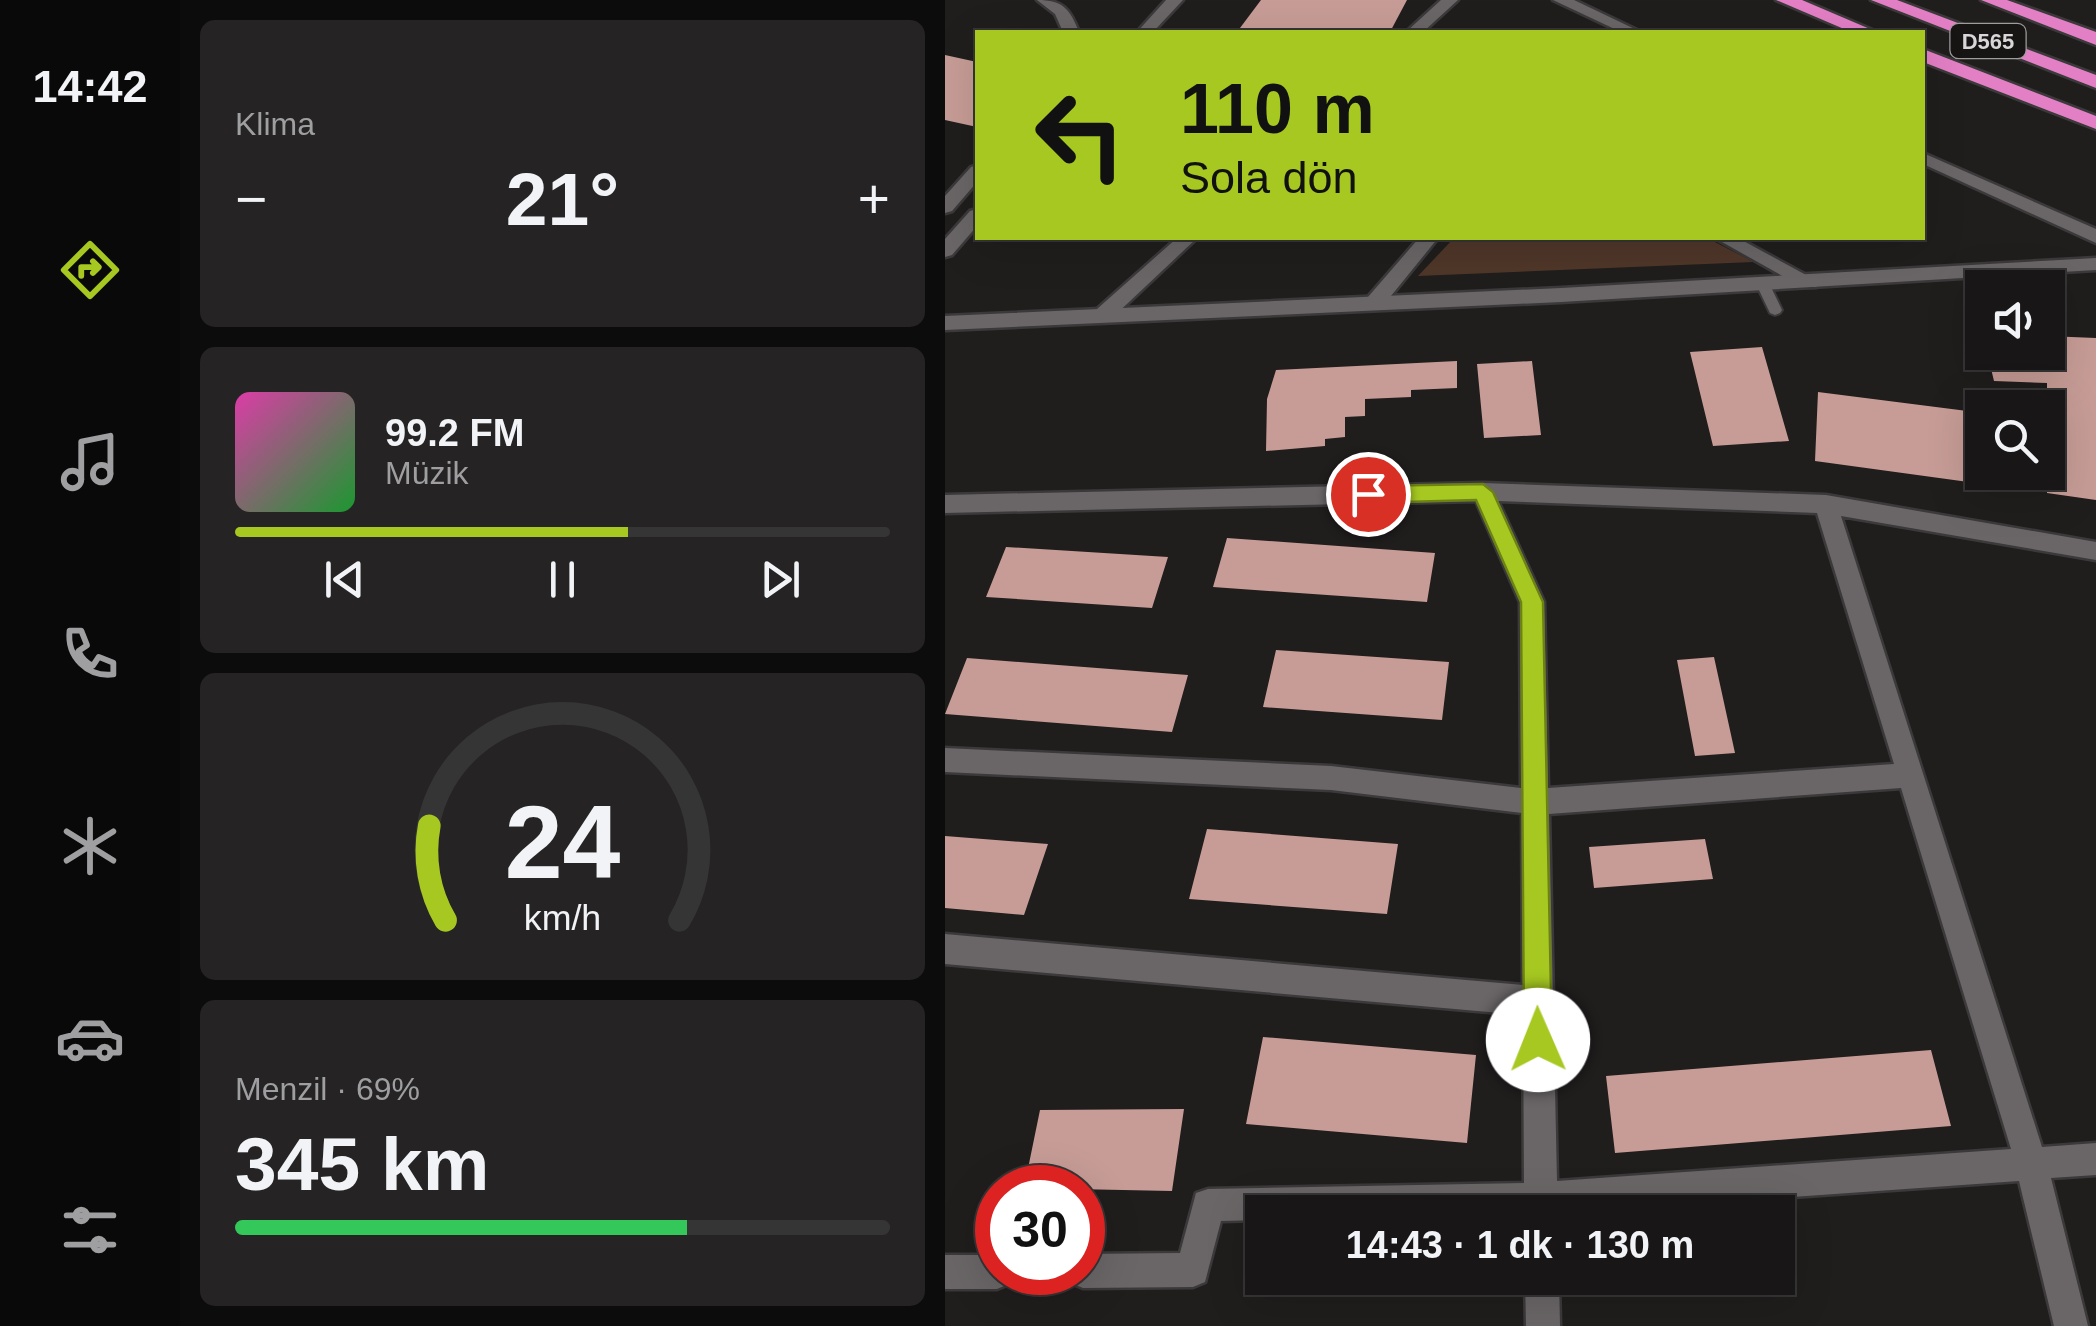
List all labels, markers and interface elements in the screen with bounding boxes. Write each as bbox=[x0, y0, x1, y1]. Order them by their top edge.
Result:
road number: D565 bbox=[1951, 24, 2025, 58]
text: 14:42 bbox=[32, 61, 148, 112]
icon: left bbox=[1015, 70, 1145, 200]
text: 110 m bbox=[1180, 70, 1375, 148]
text: Klima bbox=[235, 106, 315, 142]
text: Sola dön bbox=[1180, 152, 1358, 203]
text: 21° bbox=[506, 157, 619, 241]
text: − bbox=[235, 168, 267, 230]
text: + bbox=[858, 168, 890, 230]
icon: directions bbox=[55, 235, 125, 305]
map controls bbox=[1965, 270, 2065, 490]
button: sound bbox=[1965, 270, 2065, 370]
button: search bbox=[1965, 390, 2065, 490]
text: 99.2 FM bbox=[385, 412, 524, 454]
icon: music bbox=[55, 427, 125, 497]
pin bbox=[1326, 452, 1411, 537]
text: Müzik bbox=[385, 455, 469, 491]
icon: arrive bbox=[1341, 467, 1396, 522]
icon: previous bbox=[317, 552, 372, 607]
icon: pause bbox=[535, 552, 590, 607]
icon: next bbox=[753, 552, 808, 607]
icon: phone bbox=[55, 619, 125, 689]
text: 24 bbox=[505, 784, 620, 900]
icon: climate bbox=[55, 811, 125, 881]
text: km/h bbox=[524, 898, 601, 938]
position arrow bbox=[1486, 988, 1590, 1092]
icon: car bbox=[55, 1003, 125, 1073]
text: Menzil · 69% bbox=[235, 1071, 420, 1107]
text: 345 km bbox=[235, 1122, 489, 1206]
speed limit sign: 30 bbox=[975, 1165, 1105, 1295]
icon: filters bbox=[55, 1195, 125, 1265]
text: 14:43 · 1 dk · 130 m bbox=[1346, 1224, 1694, 1266]

